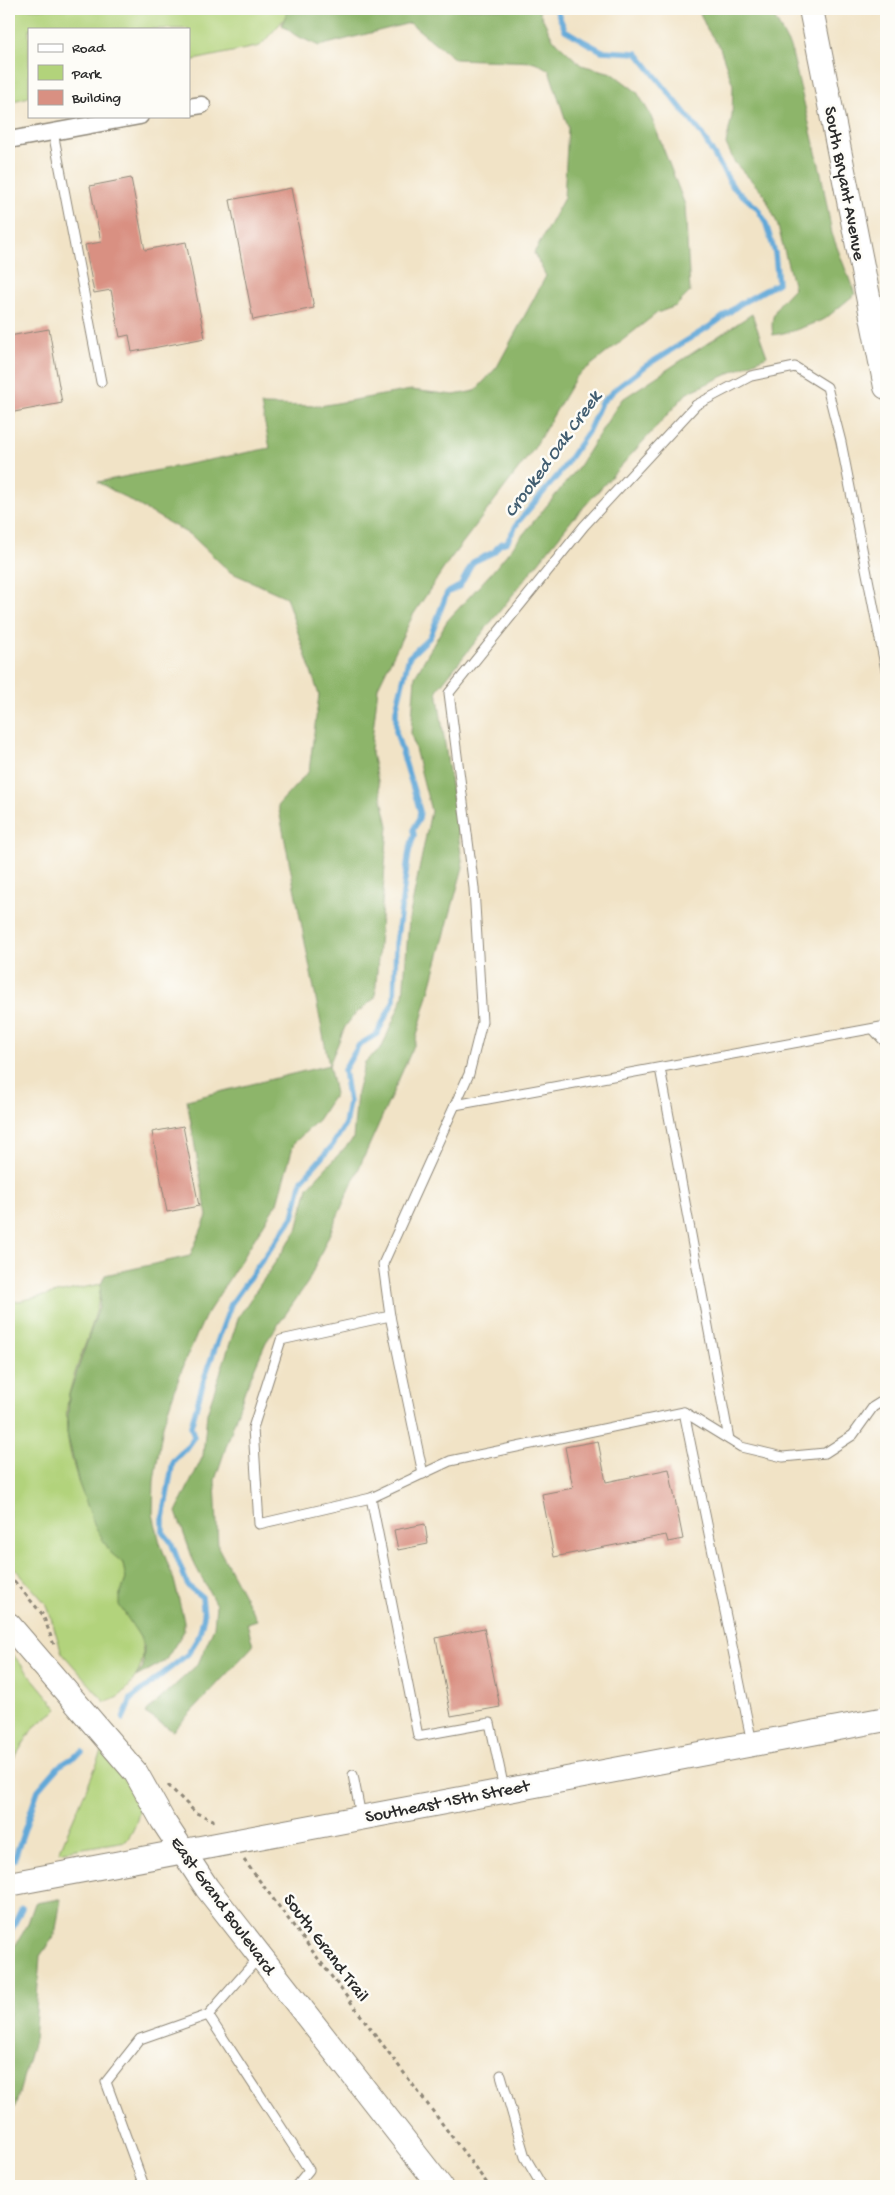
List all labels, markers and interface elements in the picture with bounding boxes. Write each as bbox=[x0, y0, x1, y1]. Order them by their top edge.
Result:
legend bbox=[28, 28, 190, 118]
text: Road bbox=[72, 40, 106, 58]
text: Park bbox=[71, 66, 102, 84]
text: Building bbox=[71, 90, 121, 108]
street label: South Bryant Avenue bbox=[818, 105, 869, 263]
water label: Crooked Oak Creek bbox=[500, 386, 608, 523]
street label: Southeast 15th Street bbox=[364, 1776, 533, 1829]
street label: East Grand Boulevard bbox=[165, 1833, 280, 1981]
street label: South Grand Trail bbox=[278, 1890, 372, 2007]

